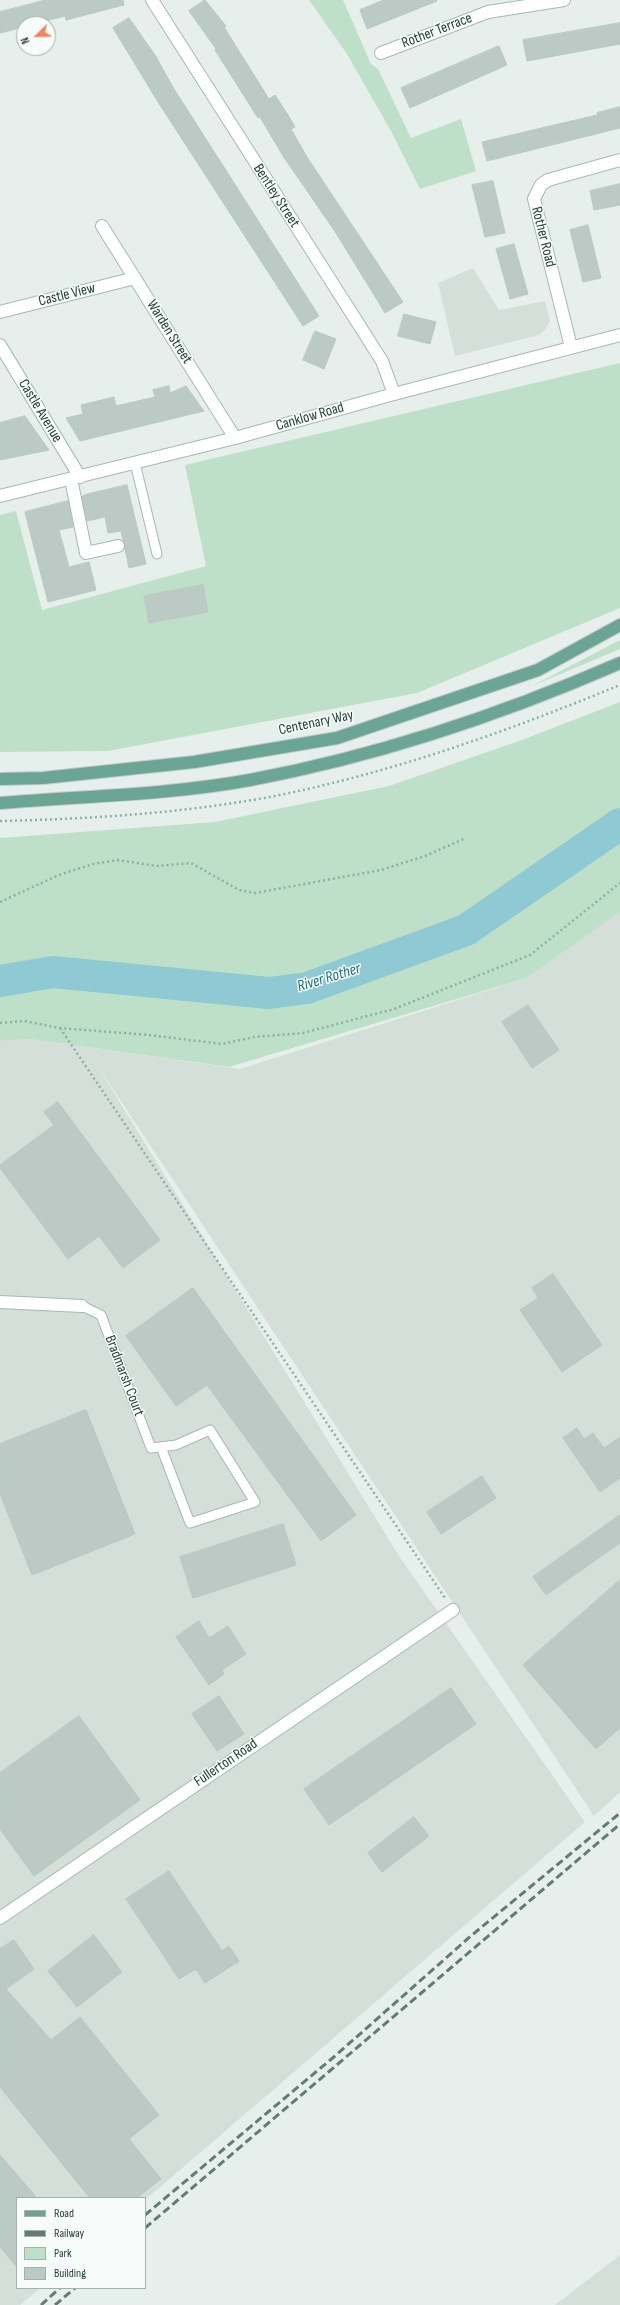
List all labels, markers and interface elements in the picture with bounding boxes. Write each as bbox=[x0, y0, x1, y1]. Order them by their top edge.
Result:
street label: Rother Terrace bbox=[399, 9, 475, 53]
north arrow bbox=[16, 16, 56, 56]
text: N bbox=[18, 35, 33, 46]
street label: Bentley Street bbox=[249, 161, 303, 231]
street label: Rother Road bbox=[527, 205, 559, 269]
street label: Castle View bbox=[37, 279, 97, 311]
street label: Warden Street bbox=[142, 297, 196, 367]
street label: Castle Avenue bbox=[14, 376, 66, 446]
street label: Canklow Road bbox=[274, 399, 346, 435]
street label: Centenary Way bbox=[277, 706, 355, 740]
water label: River Rother bbox=[295, 959, 363, 997]
street label: Bradmarsh Court bbox=[100, 1333, 148, 1419]
street label: Fullerton Road bbox=[191, 1735, 261, 1791]
legend bbox=[16, 2197, 146, 2289]
text: Road bbox=[54, 2206, 74, 2221]
text: Railway bbox=[54, 2226, 84, 2241]
text: Park bbox=[54, 2246, 72, 2261]
text: Building bbox=[54, 2266, 86, 2281]

